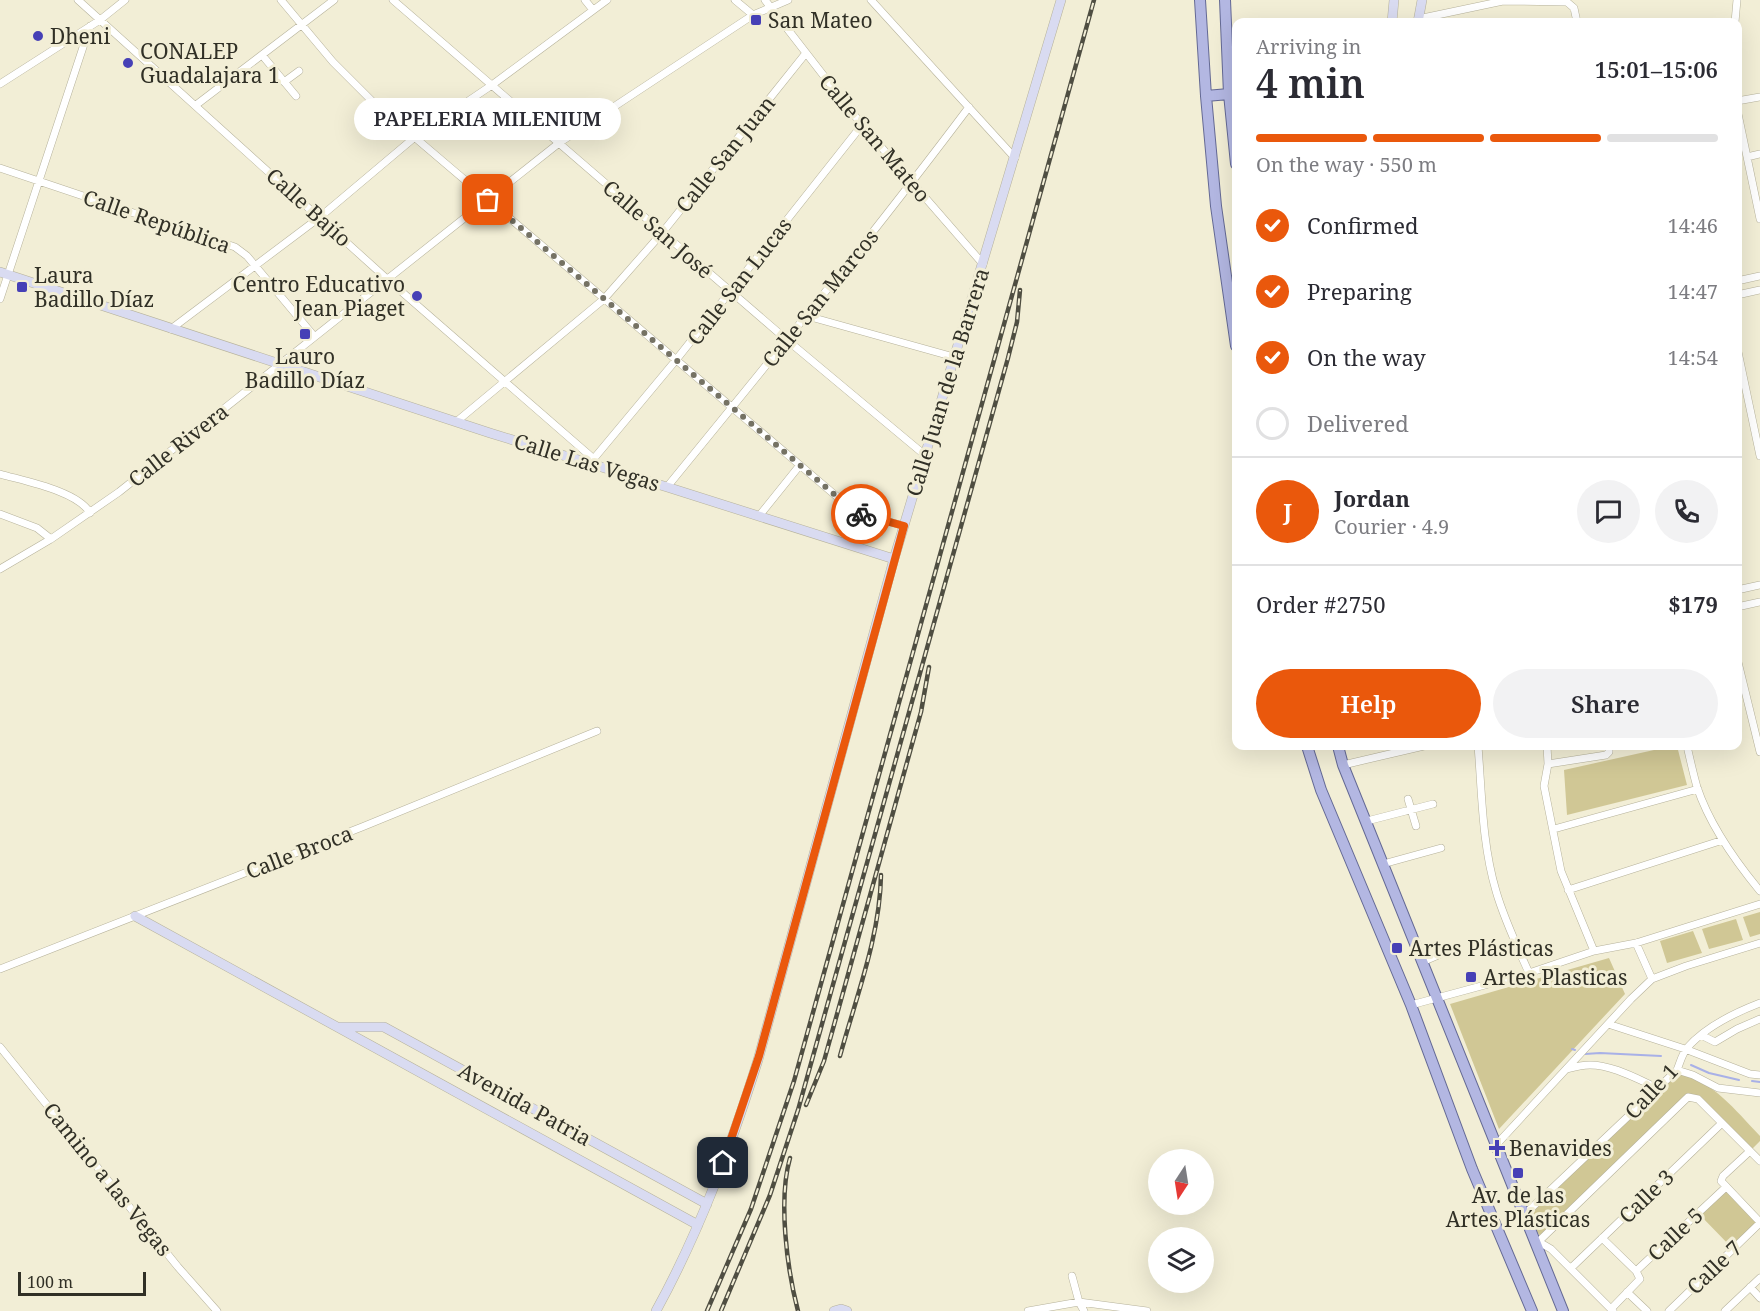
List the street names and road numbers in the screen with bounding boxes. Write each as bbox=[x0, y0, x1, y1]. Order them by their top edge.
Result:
street label: Calle San Mateo bbox=[813, 68, 937, 208]
street label: Calle San Juan bbox=[669, 90, 781, 218]
street label: Calle Bajío bbox=[261, 161, 357, 253]
street label: Calle San José bbox=[597, 173, 719, 285]
street label: Calle República bbox=[80, 183, 234, 259]
street label: Calle San Lucas bbox=[680, 211, 798, 351]
street label: Calle San Marcos bbox=[756, 223, 884, 373]
street label: Calle Juan de la Barrera bbox=[899, 264, 995, 500]
street label: Calle Rivera bbox=[122, 397, 234, 493]
street label: Calle Las Vegas bbox=[511, 427, 663, 497]
street label: Calle Broca bbox=[242, 819, 356, 885]
street label: Avenida Patria bbox=[454, 1056, 596, 1152]
street label: Calle 1 bbox=[1618, 1057, 1684, 1125]
street label: Camino a las Vegas bbox=[37, 1096, 179, 1262]
street label: Calle 3 bbox=[1612, 1163, 1680, 1229]
street label: Calle 5 bbox=[1641, 1201, 1709, 1267]
street label: Calle 7 bbox=[1680, 1234, 1748, 1300]

